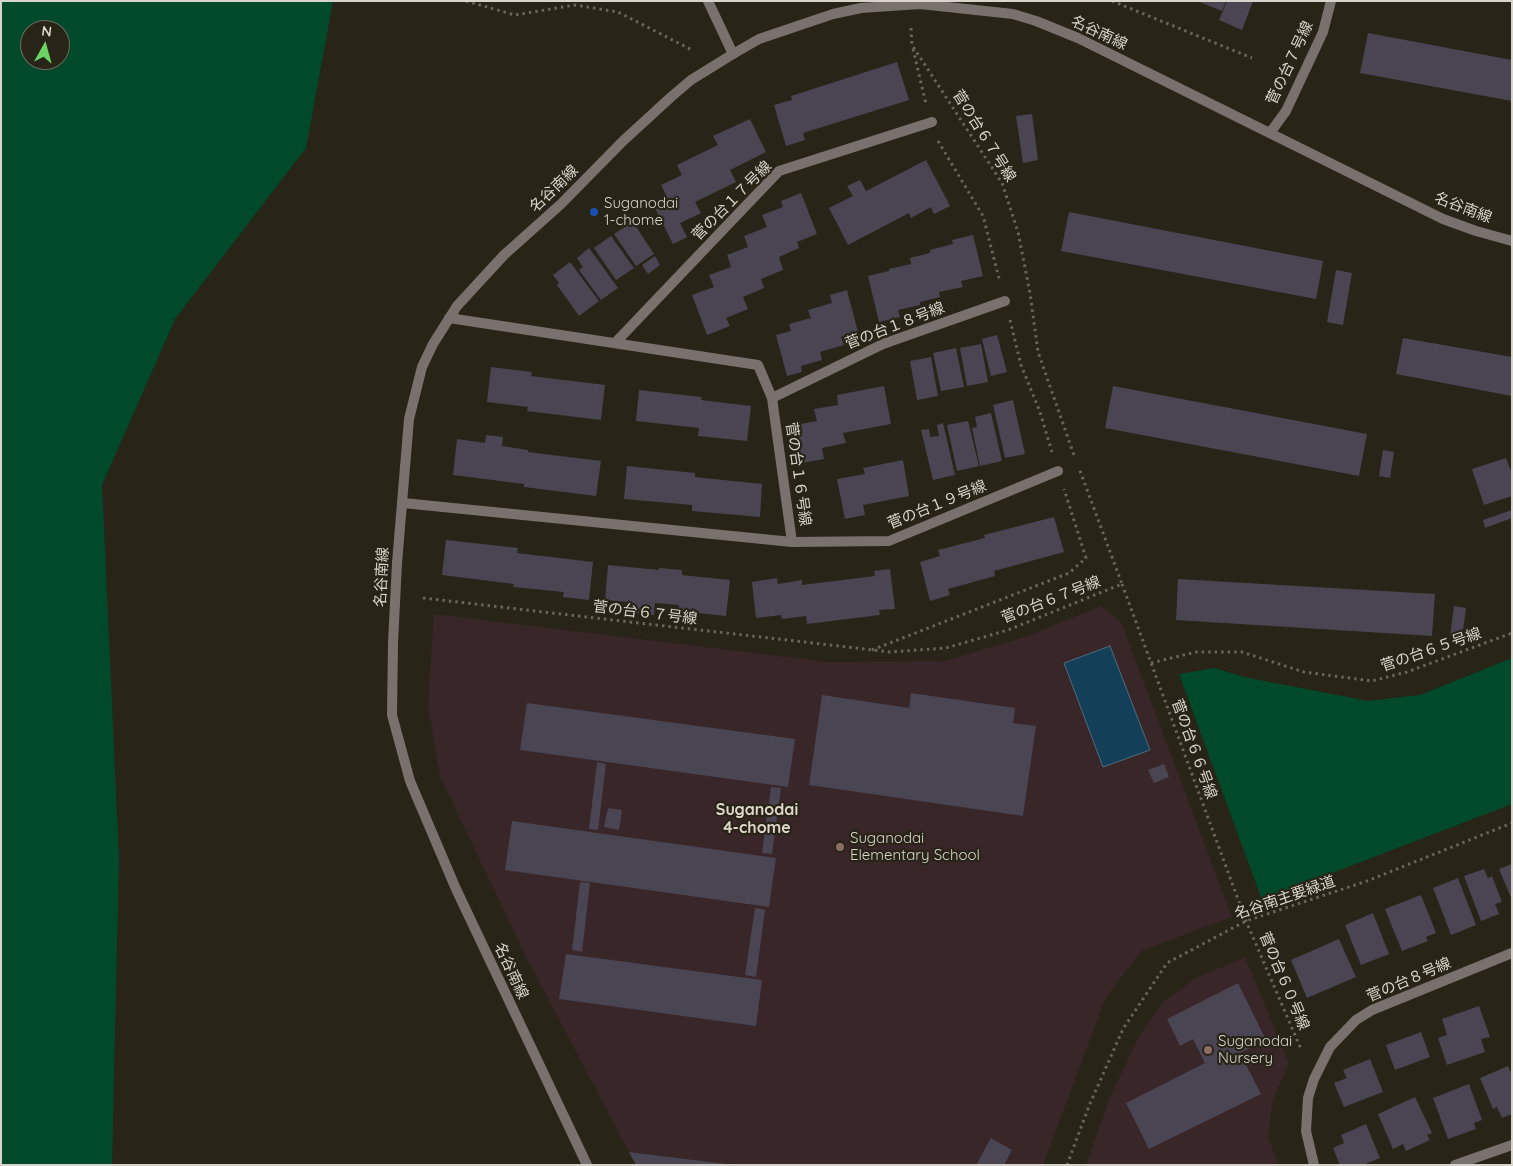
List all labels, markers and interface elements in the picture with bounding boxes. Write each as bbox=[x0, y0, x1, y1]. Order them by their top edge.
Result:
street label: 名谷南線 bbox=[1068, 12, 1130, 54]
street label: 菅の台７号線 bbox=[1263, 18, 1317, 108]
north arrow bbox=[20, 20, 70, 70]
text: N bbox=[40, 22, 53, 41]
street label: 菅の台６７号線 bbox=[949, 87, 1019, 185]
street label: 菅の台１７号線 bbox=[689, 158, 775, 244]
street label: 名谷南線 bbox=[526, 162, 582, 216]
street label: 名谷南線 bbox=[1432, 189, 1494, 227]
place label: Suganodai 1-chome bbox=[604, 194, 678, 229]
marker: Suganodai 1-chome bbox=[588, 206, 600, 218]
street label: 菅の台１８号線 bbox=[843, 299, 947, 353]
street label: 菅の台１６号線 bbox=[782, 421, 814, 527]
street label: 菅の台１９号線 bbox=[885, 477, 989, 533]
street label: 名谷南線 bbox=[371, 547, 393, 607]
street label: 菅の台６７号線 bbox=[999, 573, 1103, 627]
street label: 菅の台６７号線 bbox=[592, 598, 698, 628]
street label: 菅の台６５号線 bbox=[1378, 624, 1484, 676]
street label: 菅の台６６号線 bbox=[1168, 697, 1220, 801]
district label: Suganodai 4-chome bbox=[716, 800, 798, 838]
place label: Suganodai Elementary School bbox=[850, 829, 980, 864]
marker: Suganodai Elementary School bbox=[834, 841, 846, 853]
street label: 名谷南主要緑道 bbox=[1232, 872, 1338, 924]
street label: 菅の台６０号線 bbox=[1255, 929, 1313, 1033]
street label: 名谷南線 bbox=[490, 940, 532, 1002]
street label: 菅の台８号線 bbox=[1364, 954, 1454, 1006]
place label: Suganodai Nursery bbox=[1218, 1032, 1292, 1067]
marker: Suganodai Nursery bbox=[1202, 1044, 1214, 1056]

